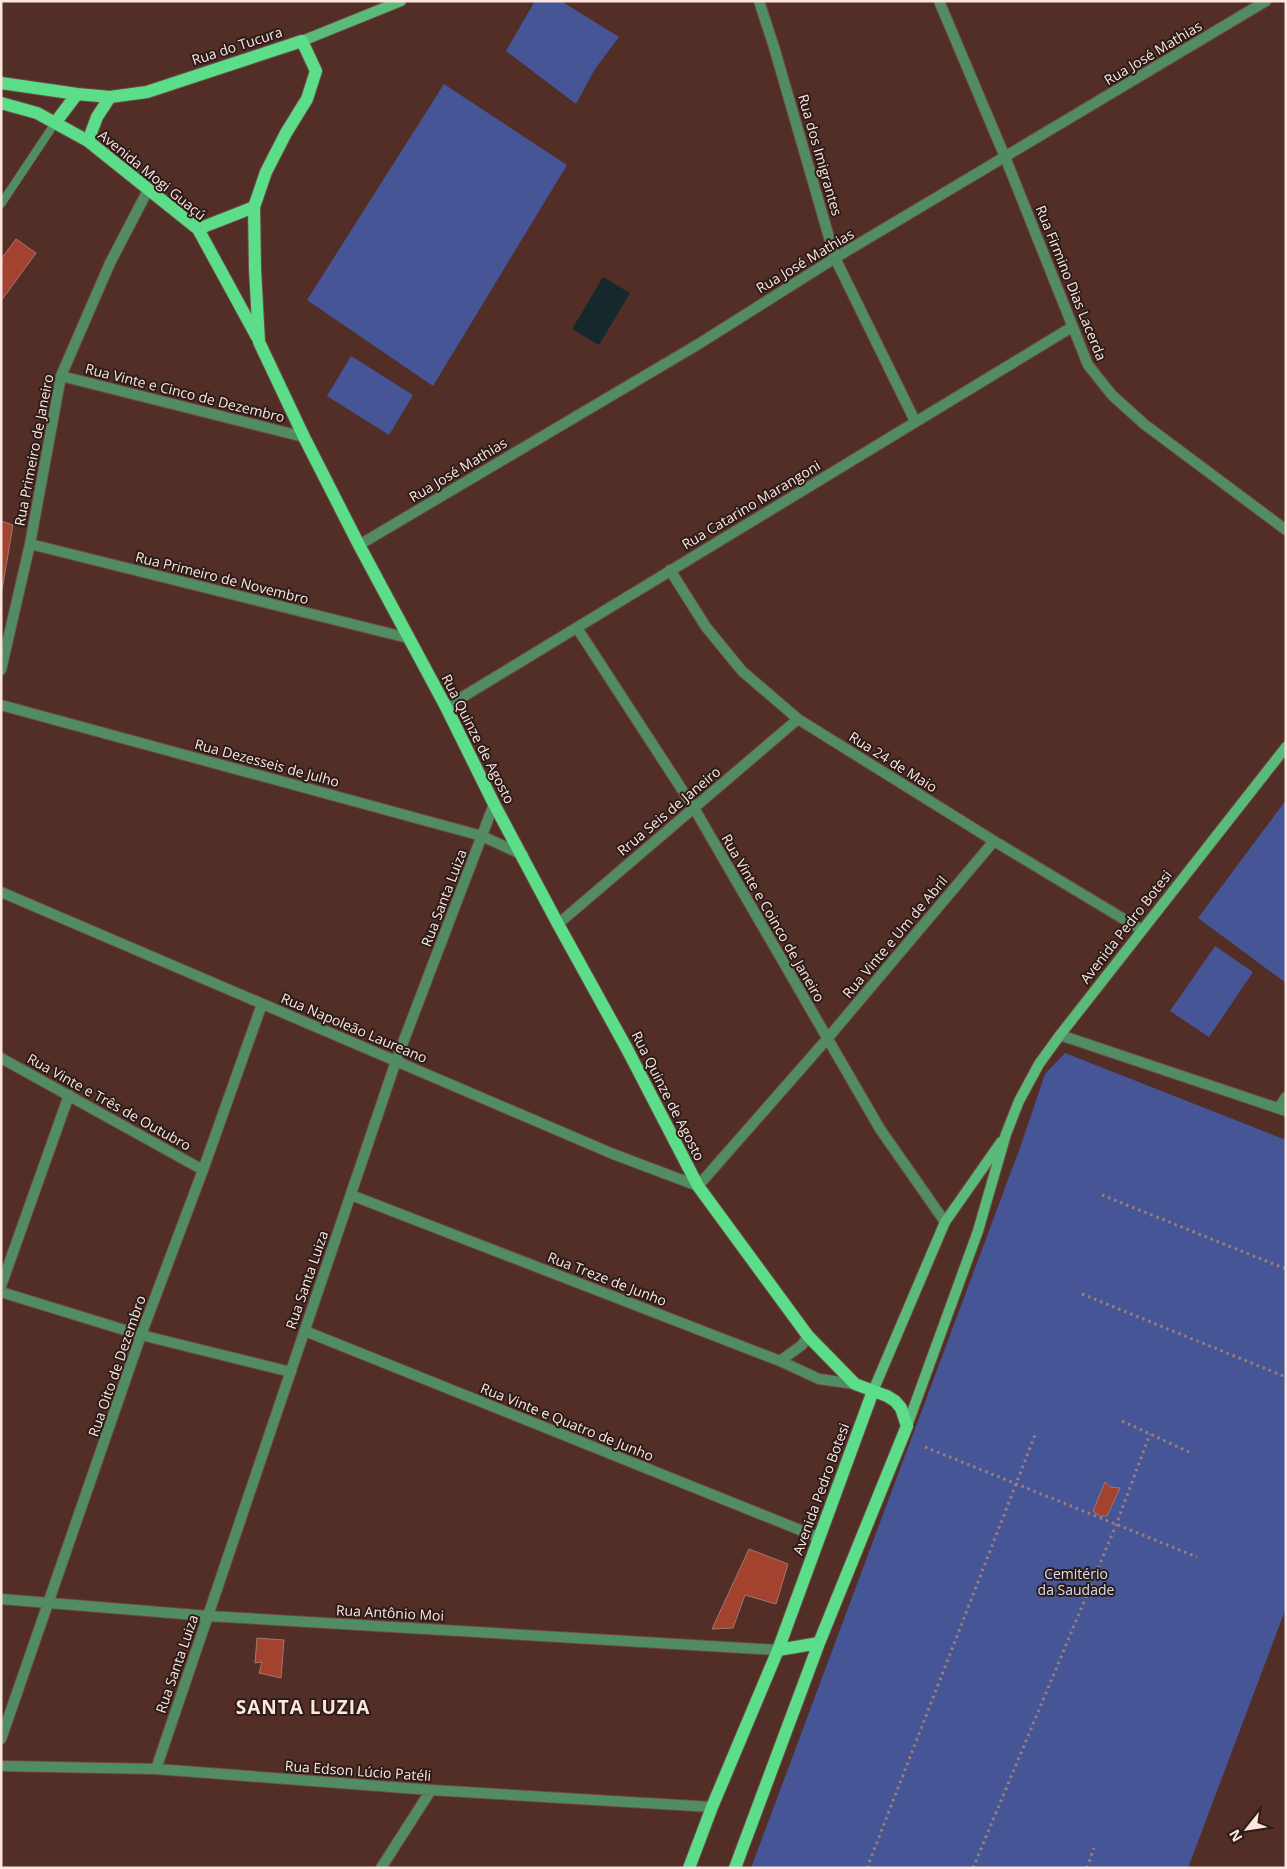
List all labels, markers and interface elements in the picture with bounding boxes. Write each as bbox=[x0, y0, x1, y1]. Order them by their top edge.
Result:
street label: Rua José Mathias bbox=[1100, 16, 1205, 89]
street label: Rua do Tucura bbox=[189, 22, 285, 69]
street label: Rua dos Imigrantes bbox=[794, 92, 847, 218]
street label: Avenida Mogi Guaçú bbox=[94, 125, 210, 224]
street label: Rua Firmino Dias Lacerda bbox=[1032, 202, 1111, 363]
street label: Rua José Mathias bbox=[752, 224, 857, 297]
street label: Rua Vinte e Cinco de Dezembro bbox=[83, 359, 287, 427]
street label: Rua Primeiro de Janeiro bbox=[9, 372, 58, 527]
street label: Rua José Mathias bbox=[405, 433, 510, 506]
street label: Rua Catarino Marangoni bbox=[678, 456, 824, 554]
street label: Rua Primeiro de Novembro bbox=[133, 547, 311, 608]
street label: Rua Quinze de Agosto bbox=[437, 671, 519, 807]
street label: Rua 24 de Maio bbox=[846, 727, 941, 796]
street label: Rua Dezesseis de Julho bbox=[193, 734, 342, 791]
street label: Rrua Seis de Janeiro bbox=[613, 762, 724, 860]
street label: Rua Vinte e Coinco de Janeiro bbox=[717, 830, 829, 1005]
street label: Rua Santa Luiza bbox=[416, 846, 471, 949]
street label: Avenida Pedro Botesi bbox=[1075, 866, 1176, 987]
street label: Rua Vinte e Um de Abril bbox=[838, 872, 951, 1002]
street label: Rua Napoleão Laureano bbox=[278, 988, 430, 1067]
street label: Rua Quinze de Agosto bbox=[627, 1028, 709, 1164]
street label: Rua Vinte e Três de Outubro bbox=[24, 1049, 195, 1155]
street label: Rua Santa Luiza bbox=[281, 1228, 332, 1332]
street label: Rua Treze de Junho bbox=[545, 1247, 669, 1310]
street label: Rua Oito de Dezembro bbox=[83, 1293, 150, 1439]
street label: Rua Vinte e Quatro de Junho bbox=[478, 1378, 657, 1465]
street label: Avenida Pedro Botesi bbox=[788, 1420, 853, 1557]
park label: Cemitério da Saudade bbox=[1038, 1564, 1115, 1599]
street label: Rua Antônio Moi bbox=[335, 1600, 445, 1625]
street label: Rua Santa Luiza bbox=[151, 1612, 202, 1716]
district label: SANTA LUZIA bbox=[236, 1694, 370, 1720]
street label: Rua Edson Lúcio Patéli bbox=[284, 1756, 432, 1785]
north arrow bbox=[1222, 1804, 1272, 1854]
text: N bbox=[1224, 1826, 1246, 1845]

